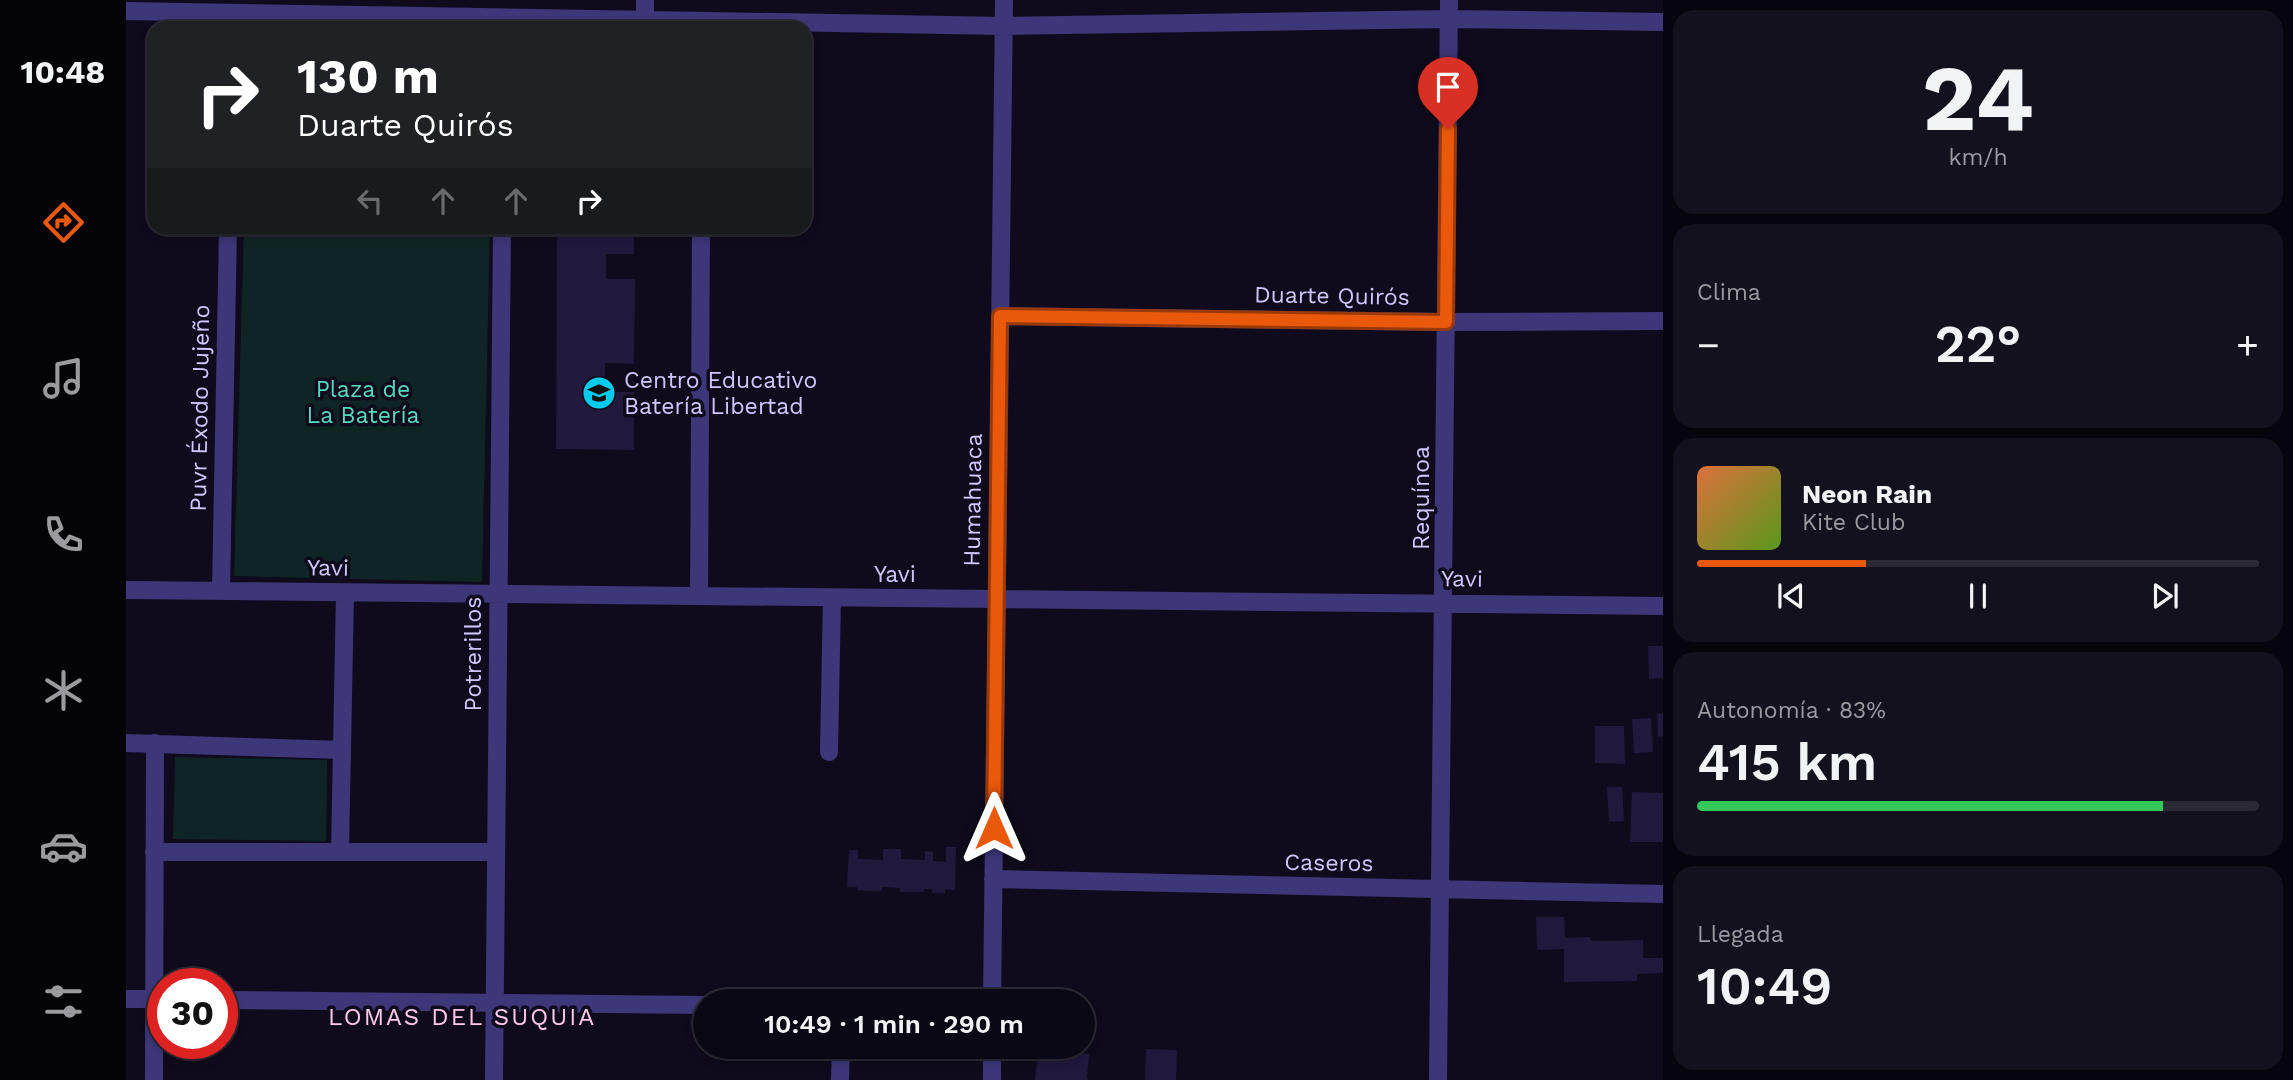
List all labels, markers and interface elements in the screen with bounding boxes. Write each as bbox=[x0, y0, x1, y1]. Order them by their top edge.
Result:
text: 24 bbox=[1922, 45, 2034, 152]
text: 130 m bbox=[297, 47, 439, 105]
icon: right bbox=[182, 49, 273, 140]
text: 10:48 bbox=[21, 53, 105, 91]
pin bbox=[1418, 57, 1478, 129]
icon: arrive bbox=[1429, 68, 1467, 106]
text: Duarte Quirós bbox=[297, 106, 514, 144]
text: km/h bbox=[1948, 144, 2008, 171]
icon: left bbox=[351, 182, 389, 220]
icon: ahead bbox=[424, 182, 462, 220]
icon: ahead bbox=[497, 182, 535, 220]
icon: right bbox=[570, 182, 608, 220]
icon: directions bbox=[39, 198, 88, 247]
text: Clima bbox=[1697, 279, 1761, 306]
street label: Duarte Quirós bbox=[1254, 281, 1410, 311]
street label: Puvr Éxodo Jujeño bbox=[185, 304, 215, 512]
text: 22° bbox=[1935, 314, 2021, 375]
text: − bbox=[1697, 323, 1720, 367]
text: + bbox=[2236, 323, 2259, 367]
icon: music bbox=[39, 354, 88, 403]
place label: Centro Educativo Batería Libertad bbox=[624, 367, 817, 420]
school or university icon: Centro Educativo Batería Libertad bbox=[580, 374, 618, 412]
park label: Plaza de La Batería bbox=[306, 376, 420, 429]
street label: Humahuaca bbox=[958, 433, 988, 567]
street label: Requínoa bbox=[1408, 446, 1435, 550]
text: Neon Rain bbox=[1802, 479, 1932, 509]
text: Kite Club bbox=[1802, 509, 1905, 536]
icon: phone bbox=[39, 510, 88, 559]
street label: Yavi bbox=[307, 554, 349, 582]
street label: Yavi bbox=[874, 561, 916, 588]
street label: Yavi bbox=[1441, 565, 1483, 593]
icon: previous bbox=[1772, 577, 1810, 615]
icon: pause bbox=[1959, 577, 1997, 615]
icon: next bbox=[2146, 577, 2184, 615]
street label: Potrerillos bbox=[460, 597, 487, 711]
icon: climate bbox=[39, 666, 88, 715]
text: Autonomía · 83% bbox=[1697, 697, 1886, 724]
text: 415 km bbox=[1697, 732, 1877, 793]
position arrow bbox=[957, 791, 1031, 865]
icon: car bbox=[39, 822, 88, 871]
street label: Caseros bbox=[1284, 849, 1374, 877]
text: Llegada bbox=[1697, 921, 1784, 948]
text: 10:49 bbox=[1697, 956, 1832, 1017]
speed limit sign: 30 bbox=[147, 968, 238, 1059]
icon: filters bbox=[39, 977, 88, 1026]
district label: LOMAS DEL SUQUIA bbox=[328, 1003, 596, 1031]
text: 10:49 · 1 min · 290 m bbox=[764, 1009, 1024, 1039]

